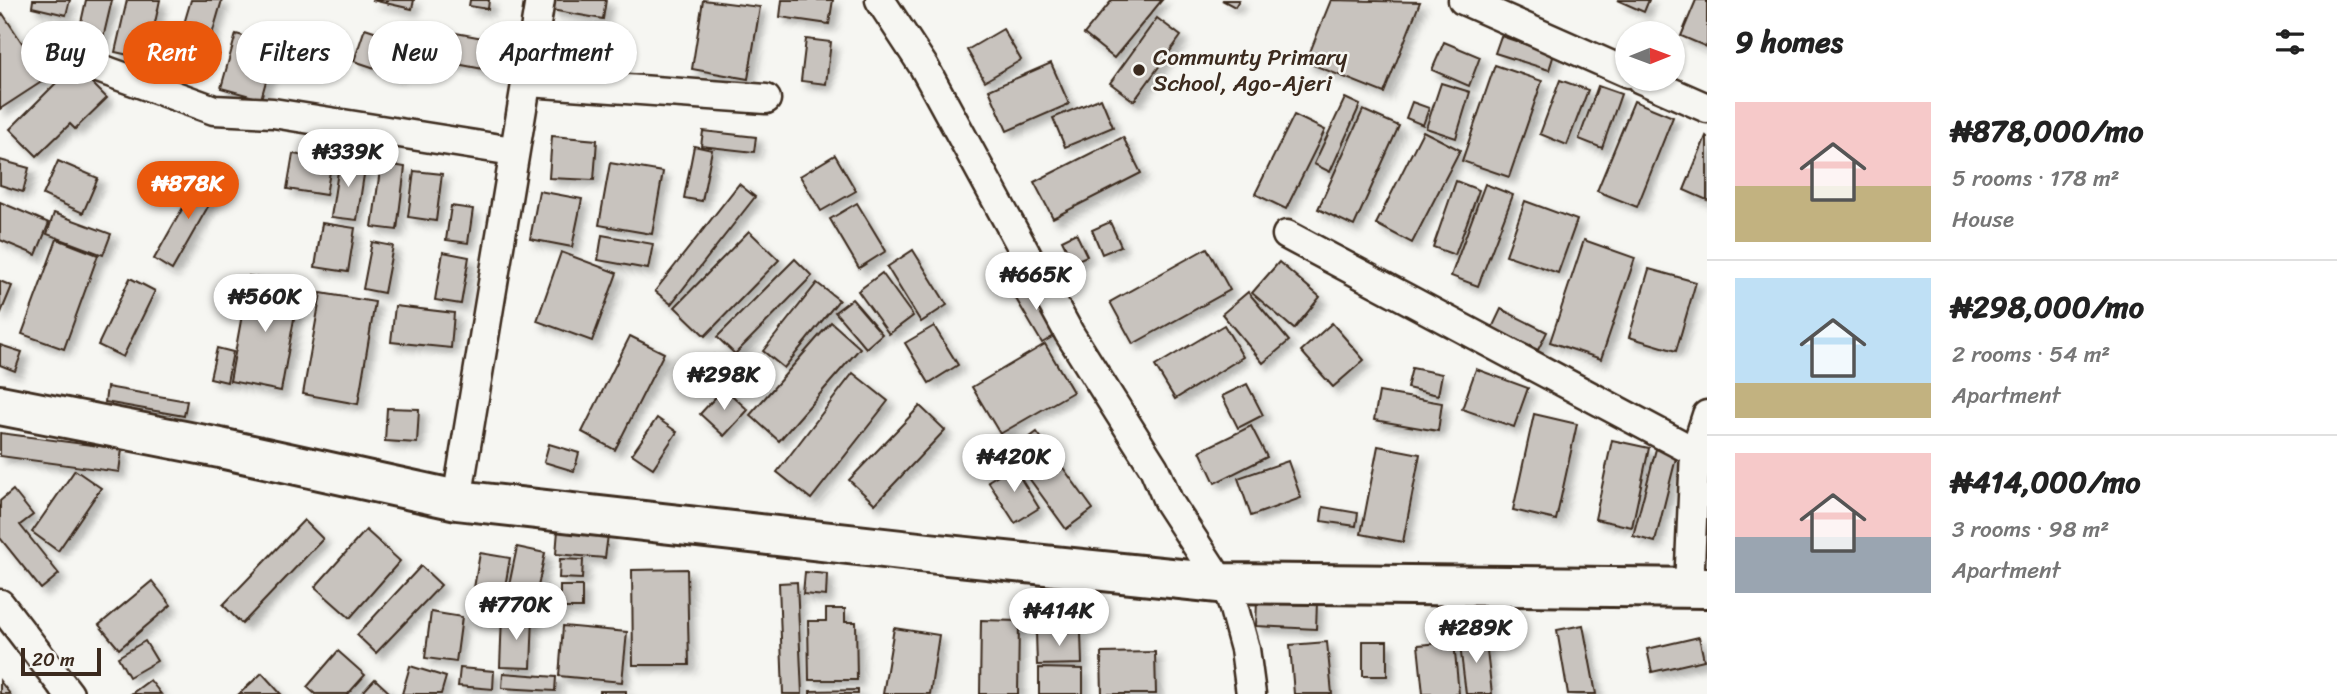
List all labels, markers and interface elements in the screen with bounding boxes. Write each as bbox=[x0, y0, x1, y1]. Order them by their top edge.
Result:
text: 9 homes bbox=[1735, 15, 1843, 69]
chip: Buy bbox=[21, 21, 109, 84]
chip: Rent bbox=[123, 21, 222, 84]
chip: Filters bbox=[236, 21, 354, 84]
chip: New bbox=[368, 21, 462, 84]
chip: Apartment bbox=[476, 21, 637, 84]
north arrow bbox=[1615, 21, 1685, 91]
map controls bbox=[1615, 21, 1685, 91]
icon: filters bbox=[2271, 23, 2309, 61]
place label: Communty Primary School, Ago-Ajeri bbox=[1153, 37, 1348, 104]
marker: Communty Primary School, Ago-Ajeri bbox=[1131, 62, 1147, 78]
text: ₦878,000/mo bbox=[1952, 104, 2143, 158]
pin: ₦339K bbox=[299, 130, 397, 189]
icon: home bbox=[1791, 130, 1875, 214]
text: ₦339K bbox=[314, 131, 382, 172]
text: 5 rooms · 178 m² bbox=[1952, 158, 2120, 199]
pin: ₦878K bbox=[139, 162, 237, 221]
text: ₦878K bbox=[153, 163, 223, 204]
text: House bbox=[1952, 199, 2014, 240]
pin: ₦665K bbox=[987, 252, 1085, 312]
text: ₦665K bbox=[1001, 254, 1071, 295]
pin: ₦560K bbox=[216, 274, 314, 334]
text: ₦560K bbox=[230, 276, 300, 317]
text: ₦298,000/mo bbox=[1952, 280, 2144, 334]
icon: home bbox=[1791, 306, 1875, 390]
text: 2 rooms · 54 m² bbox=[1952, 334, 2110, 375]
pin: ₦298K bbox=[675, 352, 773, 412]
text: ₦298K bbox=[689, 354, 759, 395]
text: Apartment bbox=[1952, 375, 2061, 416]
pin: ₦420K bbox=[965, 434, 1063, 494]
text: ₦420K bbox=[978, 436, 1050, 477]
text: ₦414,000/mo bbox=[1952, 455, 2140, 509]
icon: home bbox=[1791, 481, 1875, 565]
text: 3 rooms · 98 m² bbox=[1952, 509, 2109, 550]
text: Apartment bbox=[1952, 550, 2061, 591]
pin: ₦770K bbox=[467, 582, 565, 642]
text: ₦770K bbox=[481, 584, 551, 625]
pin: ₦414K bbox=[1010, 588, 1108, 648]
text: ₦414K bbox=[1025, 590, 1093, 631]
pin: ₦289K bbox=[1427, 606, 1525, 665]
text: ₦289K bbox=[1441, 607, 1511, 648]
text: 20 m bbox=[32, 643, 75, 676]
scale bar bbox=[21, 645, 102, 677]

